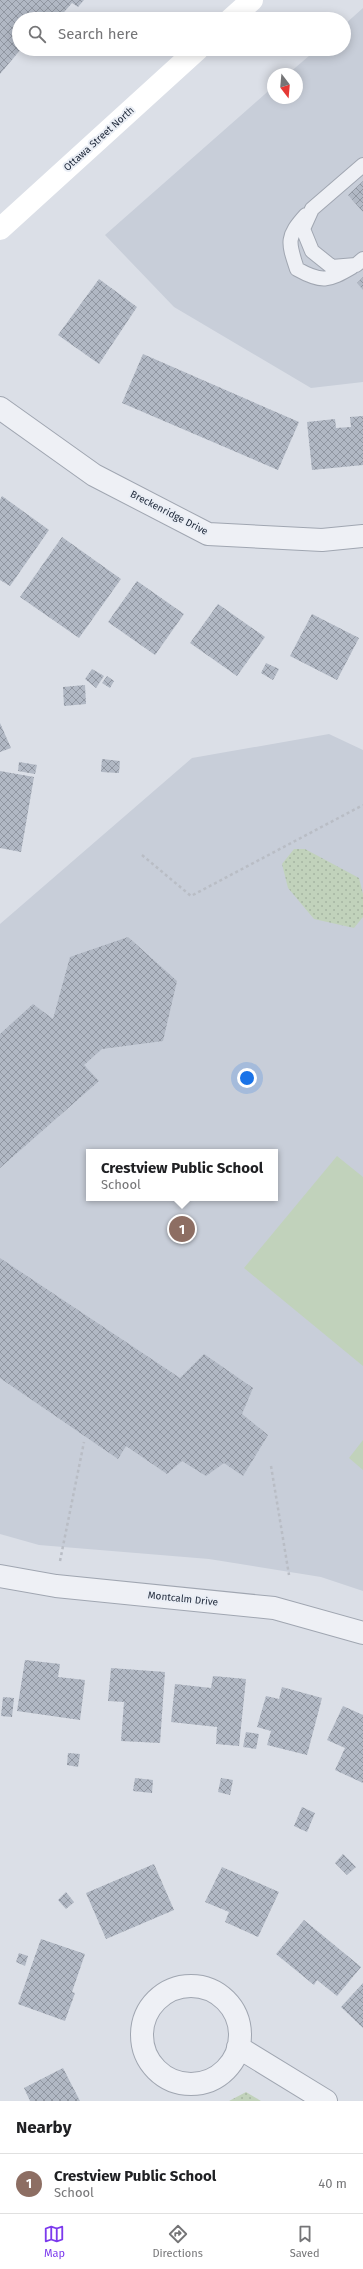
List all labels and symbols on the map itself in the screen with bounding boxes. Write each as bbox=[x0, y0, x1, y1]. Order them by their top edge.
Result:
north arrow bbox=[267, 68, 303, 104]
street label: Ottawa Street North bbox=[61, 104, 137, 174]
street label: Breckenridge Drive bbox=[128, 488, 210, 538]
your location bbox=[237, 1068, 257, 1088]
pin: 1 bbox=[169, 1214, 195, 1244]
street label: Montcalm Drive bbox=[147, 1589, 219, 1609]

